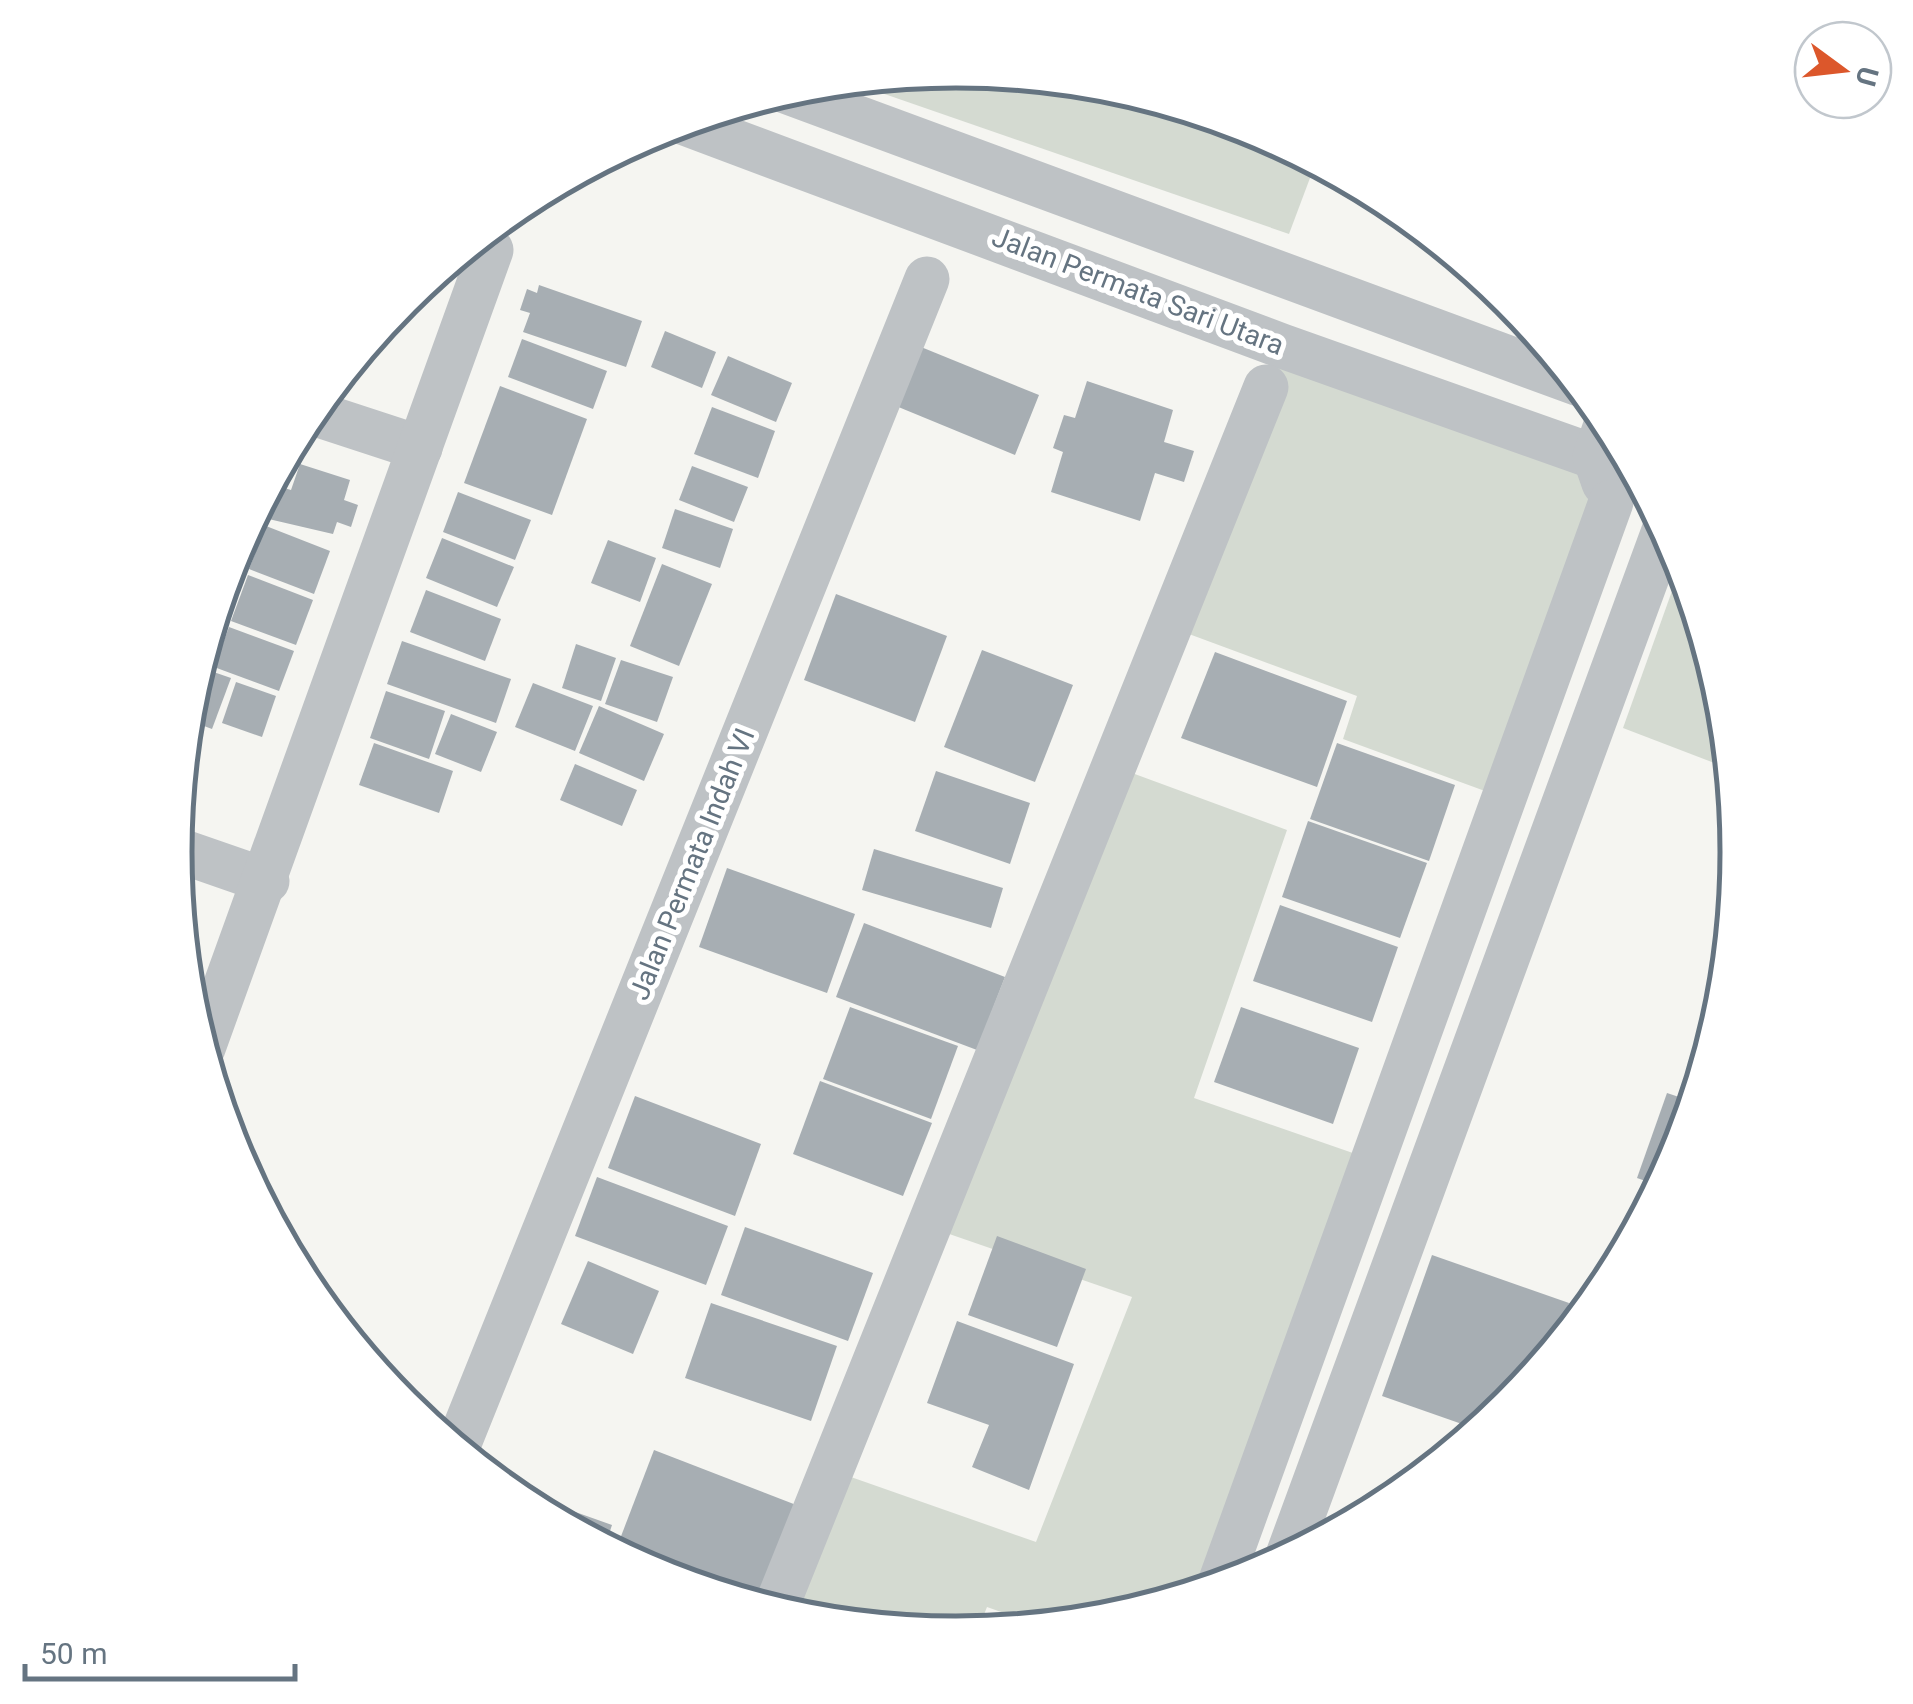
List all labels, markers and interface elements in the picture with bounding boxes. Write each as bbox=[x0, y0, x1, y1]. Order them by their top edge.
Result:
north arrow bbox=[1793, 20, 1893, 120]
text: U bbox=[1848, 63, 1885, 90]
street label: Jalan Permata Sari Utara bbox=[987, 220, 1289, 362]
street label: Jalan Permata Indah VI bbox=[622, 723, 762, 1005]
scale bar bbox=[25, 1619, 295, 1681]
text: 50 m bbox=[40, 1636, 107, 1671]

